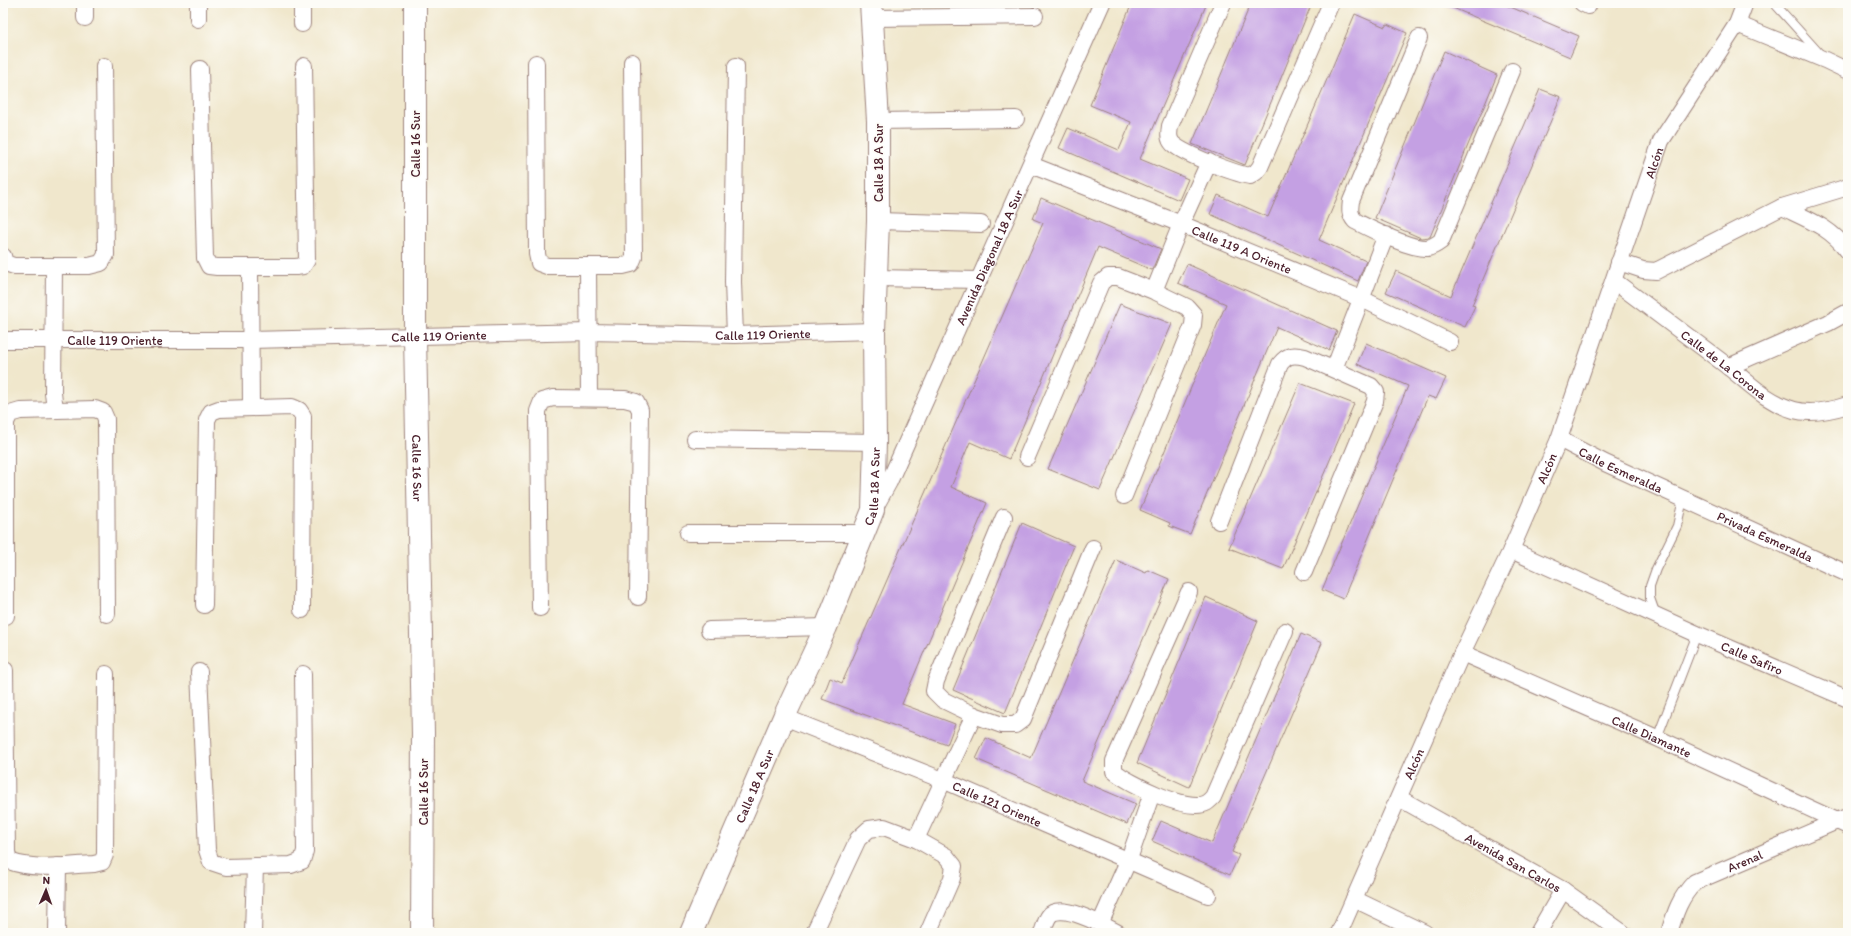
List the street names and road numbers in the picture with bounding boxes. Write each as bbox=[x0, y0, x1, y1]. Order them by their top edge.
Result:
street label: Calle 16 Sur bbox=[408, 110, 423, 178]
street label: Calle 18 A Sur bbox=[871, 123, 886, 202]
street label: Alcón bbox=[1642, 145, 1667, 180]
street label: Avenida Diagonal 18 A Sur bbox=[953, 187, 1026, 327]
street label: Calle 119 A Oriente bbox=[1189, 222, 1294, 277]
street label: Calle 119 Oriente bbox=[715, 326, 811, 343]
street label: Calle 119 Oriente bbox=[391, 327, 487, 345]
street label: Calle de La Corona bbox=[1678, 327, 1770, 403]
street label: Calle 119 Oriente bbox=[67, 333, 163, 348]
street label: Calle 16 Sur bbox=[409, 434, 425, 503]
street label: Calle Esmeralda bbox=[1576, 444, 1665, 497]
street label: Calle 18 A Sur bbox=[861, 446, 883, 528]
street label: Alcón bbox=[1534, 450, 1560, 486]
street label: Privada Esmeralda bbox=[1715, 508, 1816, 565]
street label: Calle Safiro bbox=[1719, 638, 1785, 678]
street label: Calle Diamante bbox=[1609, 712, 1694, 761]
street label: Calle 18 A Sur bbox=[732, 746, 778, 825]
street label: Alcón bbox=[1401, 746, 1427, 781]
street label: Calle 16 Sur bbox=[416, 758, 431, 826]
street label: Calle 121 Oriente bbox=[950, 778, 1044, 830]
street label: Avenida San Carlos bbox=[1462, 830, 1564, 895]
street label: Arenal bbox=[1725, 847, 1765, 875]

